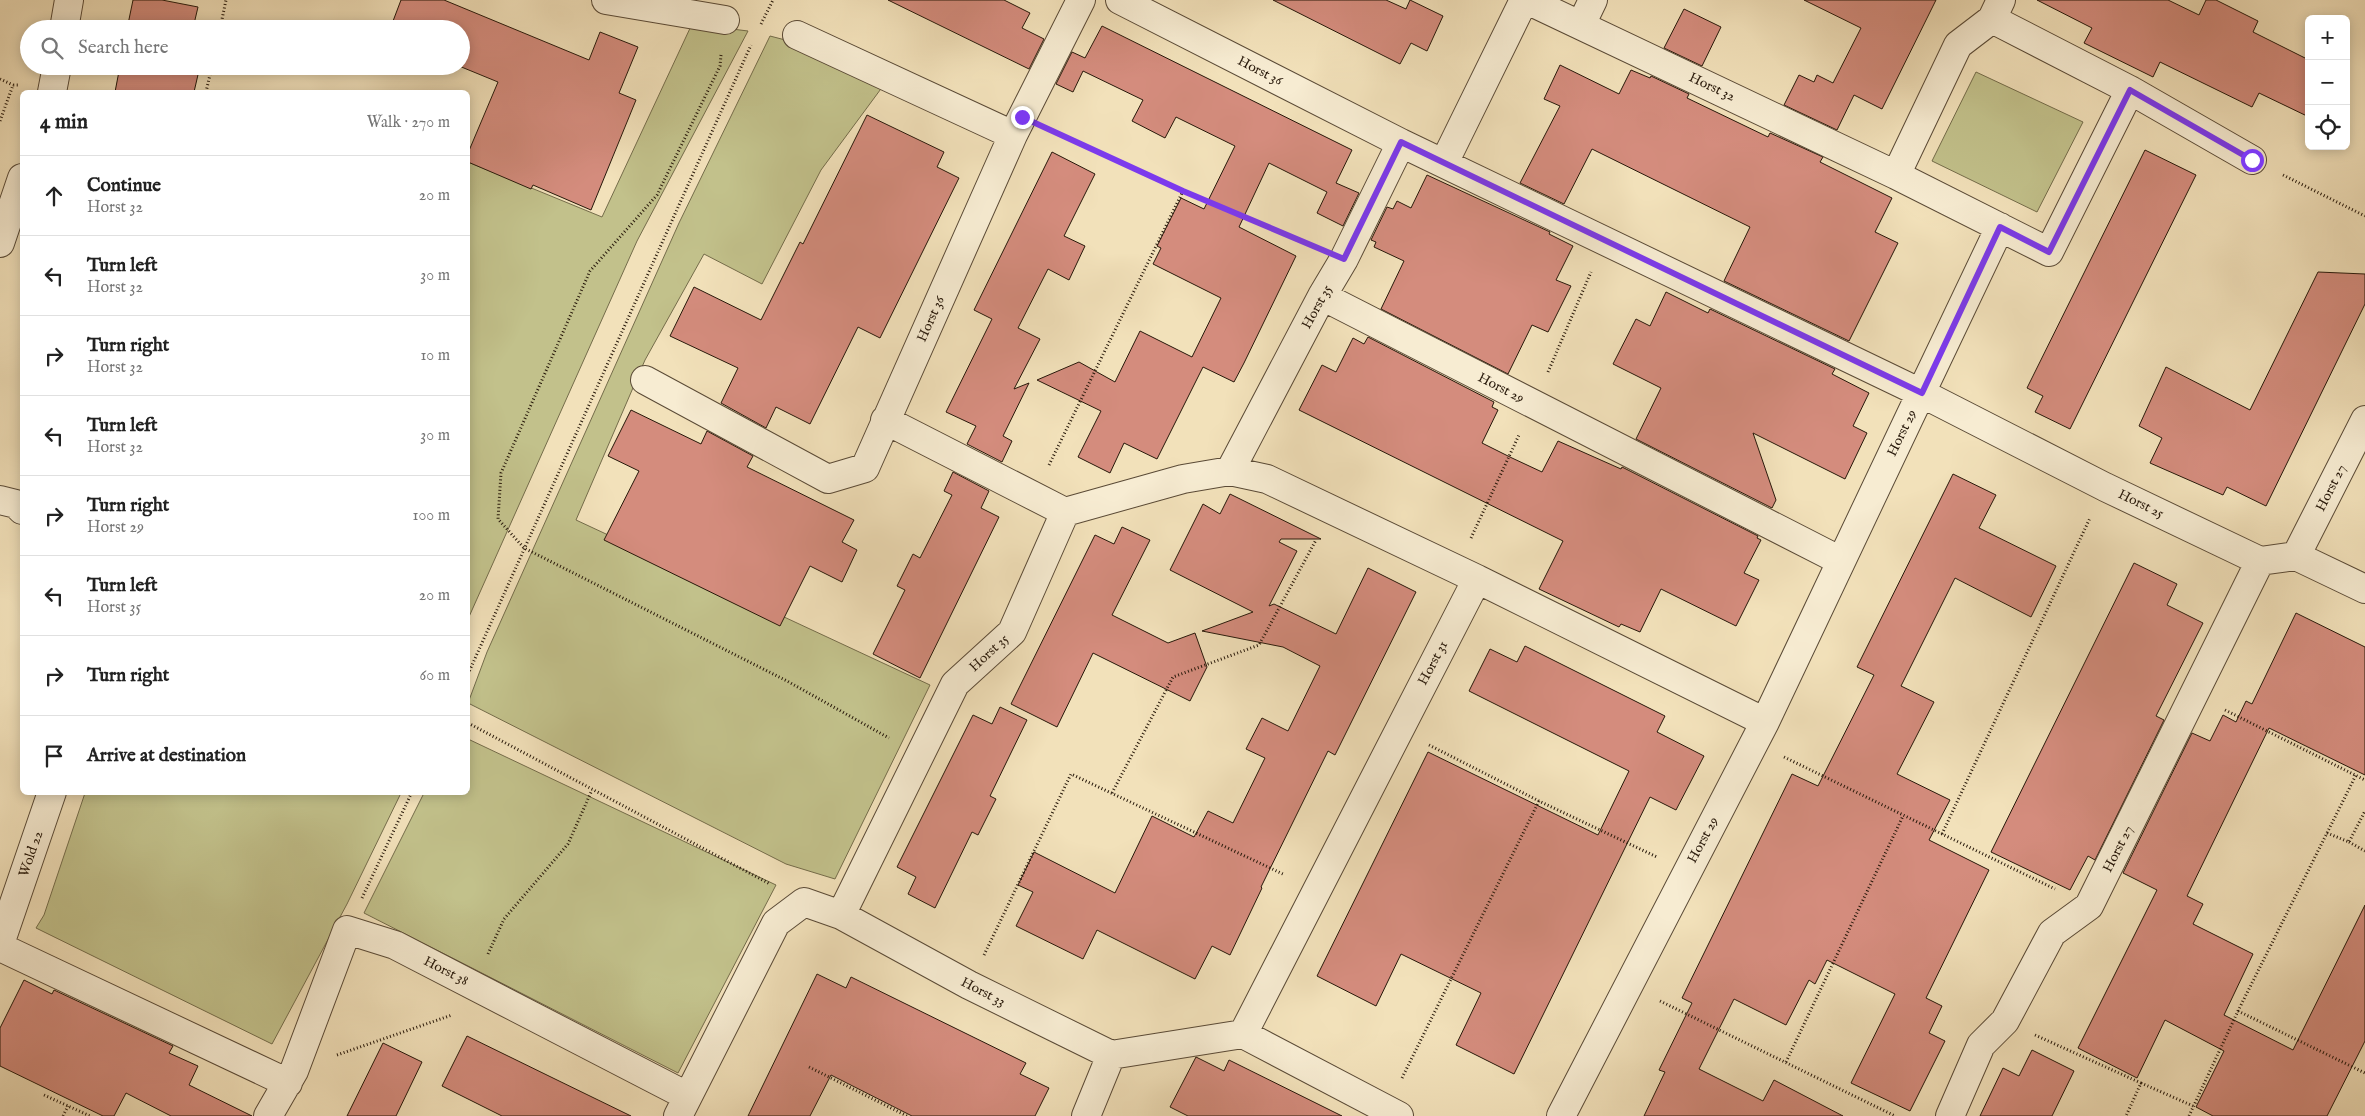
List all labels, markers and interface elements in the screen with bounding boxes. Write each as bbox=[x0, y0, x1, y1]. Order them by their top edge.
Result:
map controls bbox=[2305, 15, 2350, 150]
button: + bbox=[2305, 15, 2350, 60]
search box bbox=[20, 20, 470, 75]
icon: search bbox=[38, 34, 66, 62]
text: Search here bbox=[78, 36, 169, 60]
street label: Horst 36 bbox=[1234, 52, 1287, 90]
button: − bbox=[2305, 60, 2350, 105]
street label: Horst 32 bbox=[1686, 68, 1738, 106]
button: locate bbox=[2305, 105, 2350, 150]
route end bbox=[1011, 106, 1034, 129]
text: 4 min bbox=[40, 109, 88, 136]
text: Walk · 270 m bbox=[367, 113, 450, 133]
route start bbox=[2241, 149, 2264, 172]
text: Continue bbox=[87, 174, 161, 198]
icon: ahead bbox=[40, 182, 68, 210]
text: 20 m bbox=[419, 186, 450, 206]
text: Horst 32 bbox=[87, 198, 143, 218]
text: Turn left bbox=[87, 254, 158, 278]
icon: left bbox=[40, 262, 68, 290]
text: 30 m bbox=[420, 266, 450, 286]
text: Horst 32 bbox=[87, 278, 143, 298]
street label: Horst 35 bbox=[1298, 282, 1336, 332]
street label: Horst 36 bbox=[913, 292, 950, 345]
text: Turn right bbox=[87, 334, 169, 358]
icon: right bbox=[40, 342, 68, 370]
text: 10 m bbox=[420, 346, 450, 366]
text: Horst 32 bbox=[87, 358, 143, 378]
street label: Horst 29 bbox=[1475, 369, 1527, 407]
street label: Horst 29 bbox=[1883, 407, 1921, 459]
text: Turn left bbox=[87, 414, 158, 438]
icon: left bbox=[40, 422, 68, 450]
text: 30 m bbox=[420, 426, 450, 446]
text: Horst 32 bbox=[87, 438, 143, 458]
street label: Horst 27 bbox=[2312, 462, 2350, 514]
street label: Horst 25 bbox=[2115, 485, 2167, 523]
text: Turn right bbox=[87, 494, 169, 518]
icon: right bbox=[40, 502, 68, 530]
text: 100 m bbox=[413, 506, 450, 526]
text: Horst 29 bbox=[87, 518, 144, 538]
text: Turn left bbox=[87, 574, 158, 598]
icon: left bbox=[40, 582, 68, 610]
text: 20 m bbox=[419, 586, 450, 606]
text: Horst 35 bbox=[87, 598, 141, 618]
street label: Horst 35 bbox=[965, 630, 1013, 676]
street label: Horst 31 bbox=[1414, 638, 1452, 688]
icon: right bbox=[40, 662, 68, 690]
text: Turn right bbox=[87, 664, 169, 688]
text: 60 m bbox=[420, 666, 450, 686]
icon: arrive bbox=[40, 742, 68, 770]
text: Arrive at destination bbox=[87, 744, 246, 768]
street label: Horst 29 bbox=[1683, 814, 1723, 866]
street label: Horst 27 bbox=[2099, 823, 2137, 875]
street label: Wold 22 bbox=[15, 828, 47, 879]
street label: Horst 38 bbox=[421, 952, 471, 990]
street label: Horst 33 bbox=[958, 973, 1008, 1011]

